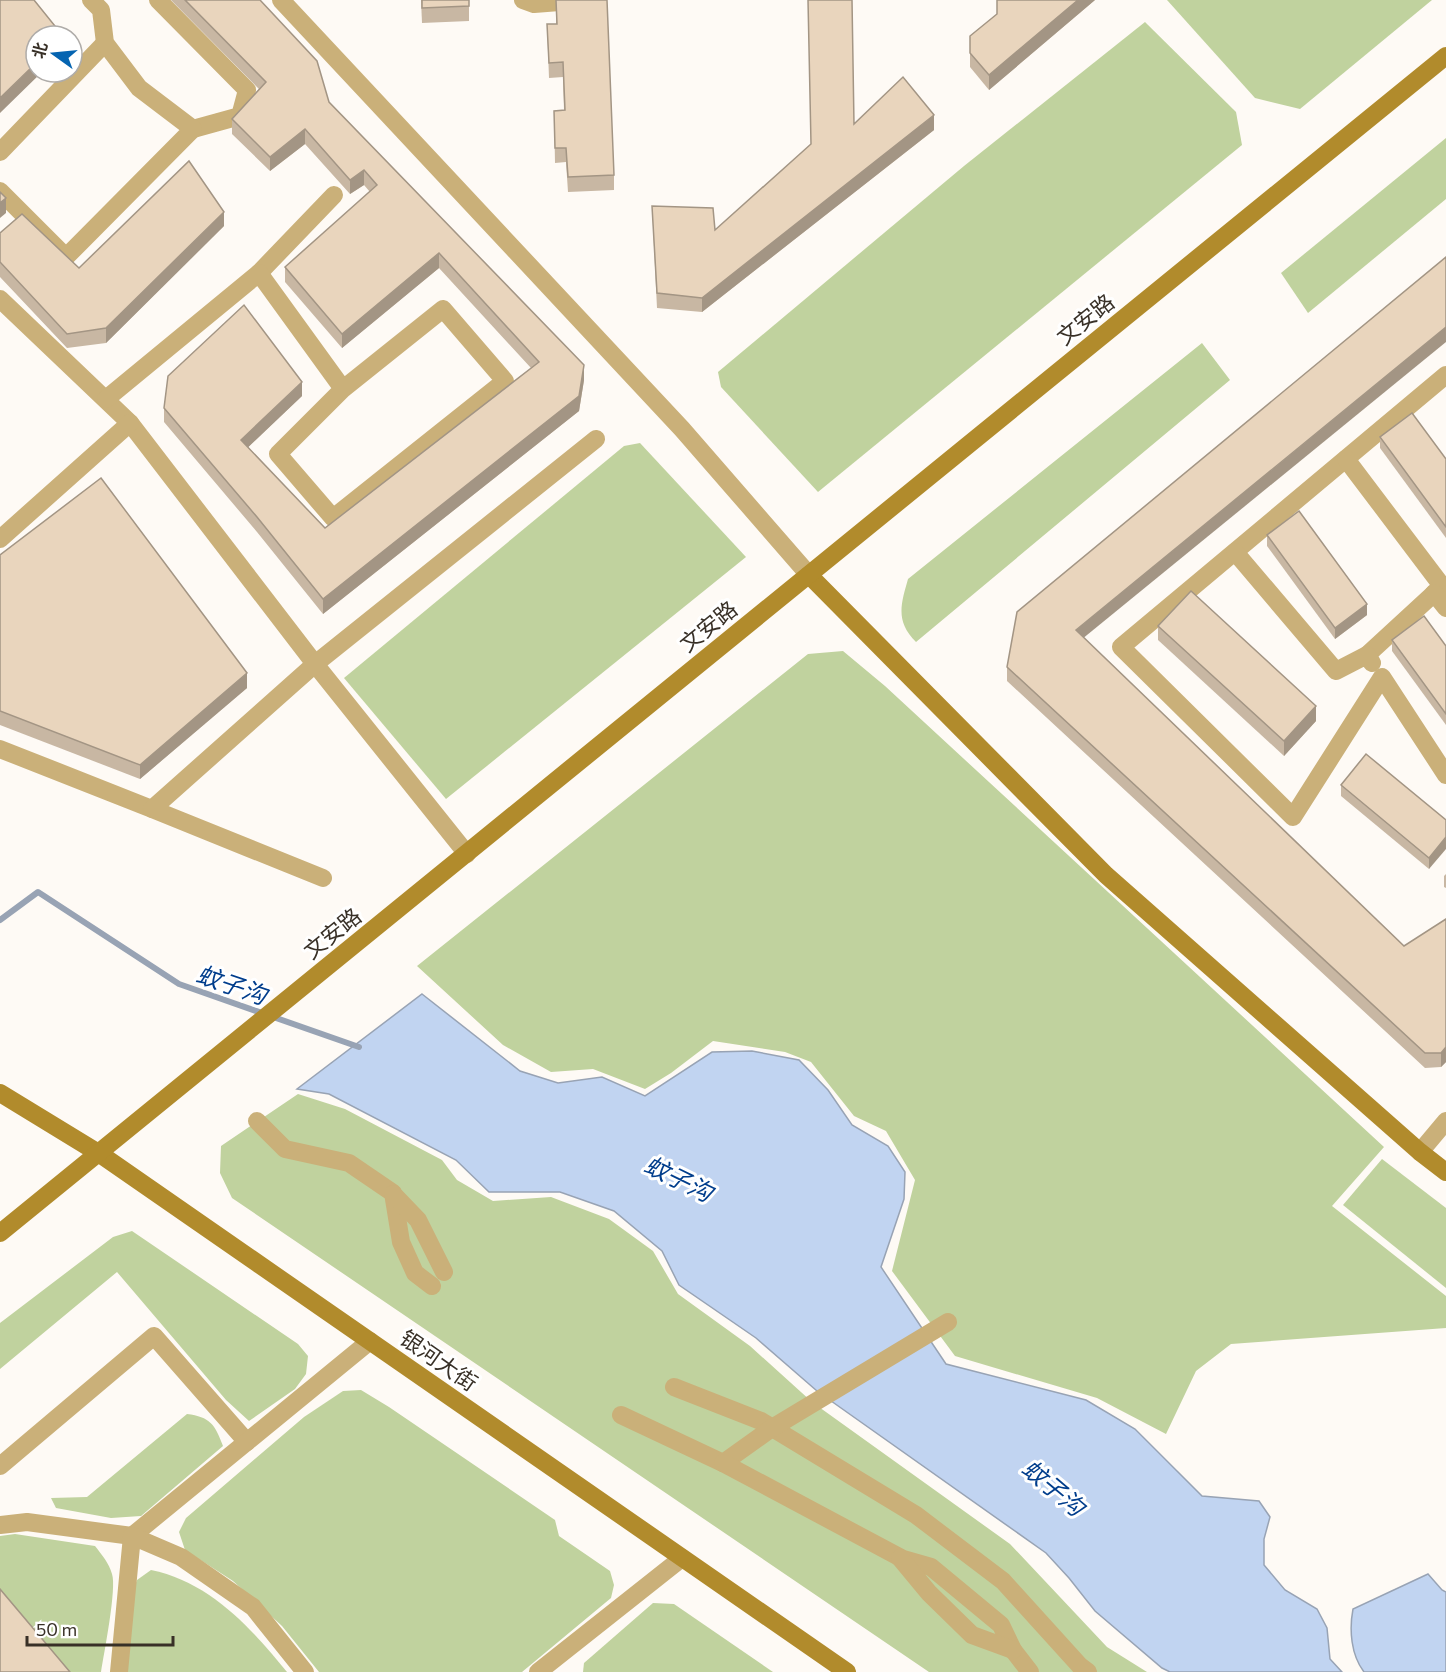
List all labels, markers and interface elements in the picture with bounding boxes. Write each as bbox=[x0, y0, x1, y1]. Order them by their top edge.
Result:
north arrow bbox=[24, 24, 84, 84]
text: 北 bbox=[28, 40, 50, 60]
street label: 文安路 bbox=[1051, 288, 1119, 350]
street label: 文安路 bbox=[674, 595, 742, 657]
street label: 文安路 bbox=[298, 902, 366, 964]
water label: 蚊子沟 bbox=[193, 959, 274, 1010]
water label: 蚊子沟 bbox=[640, 1149, 720, 1208]
street label: 银河大街 bbox=[395, 1324, 483, 1396]
water label: 蚊子沟 bbox=[1017, 1453, 1093, 1523]
scale bar bbox=[27, 1609, 172, 1647]
text: 50 m bbox=[36, 1618, 77, 1640]

